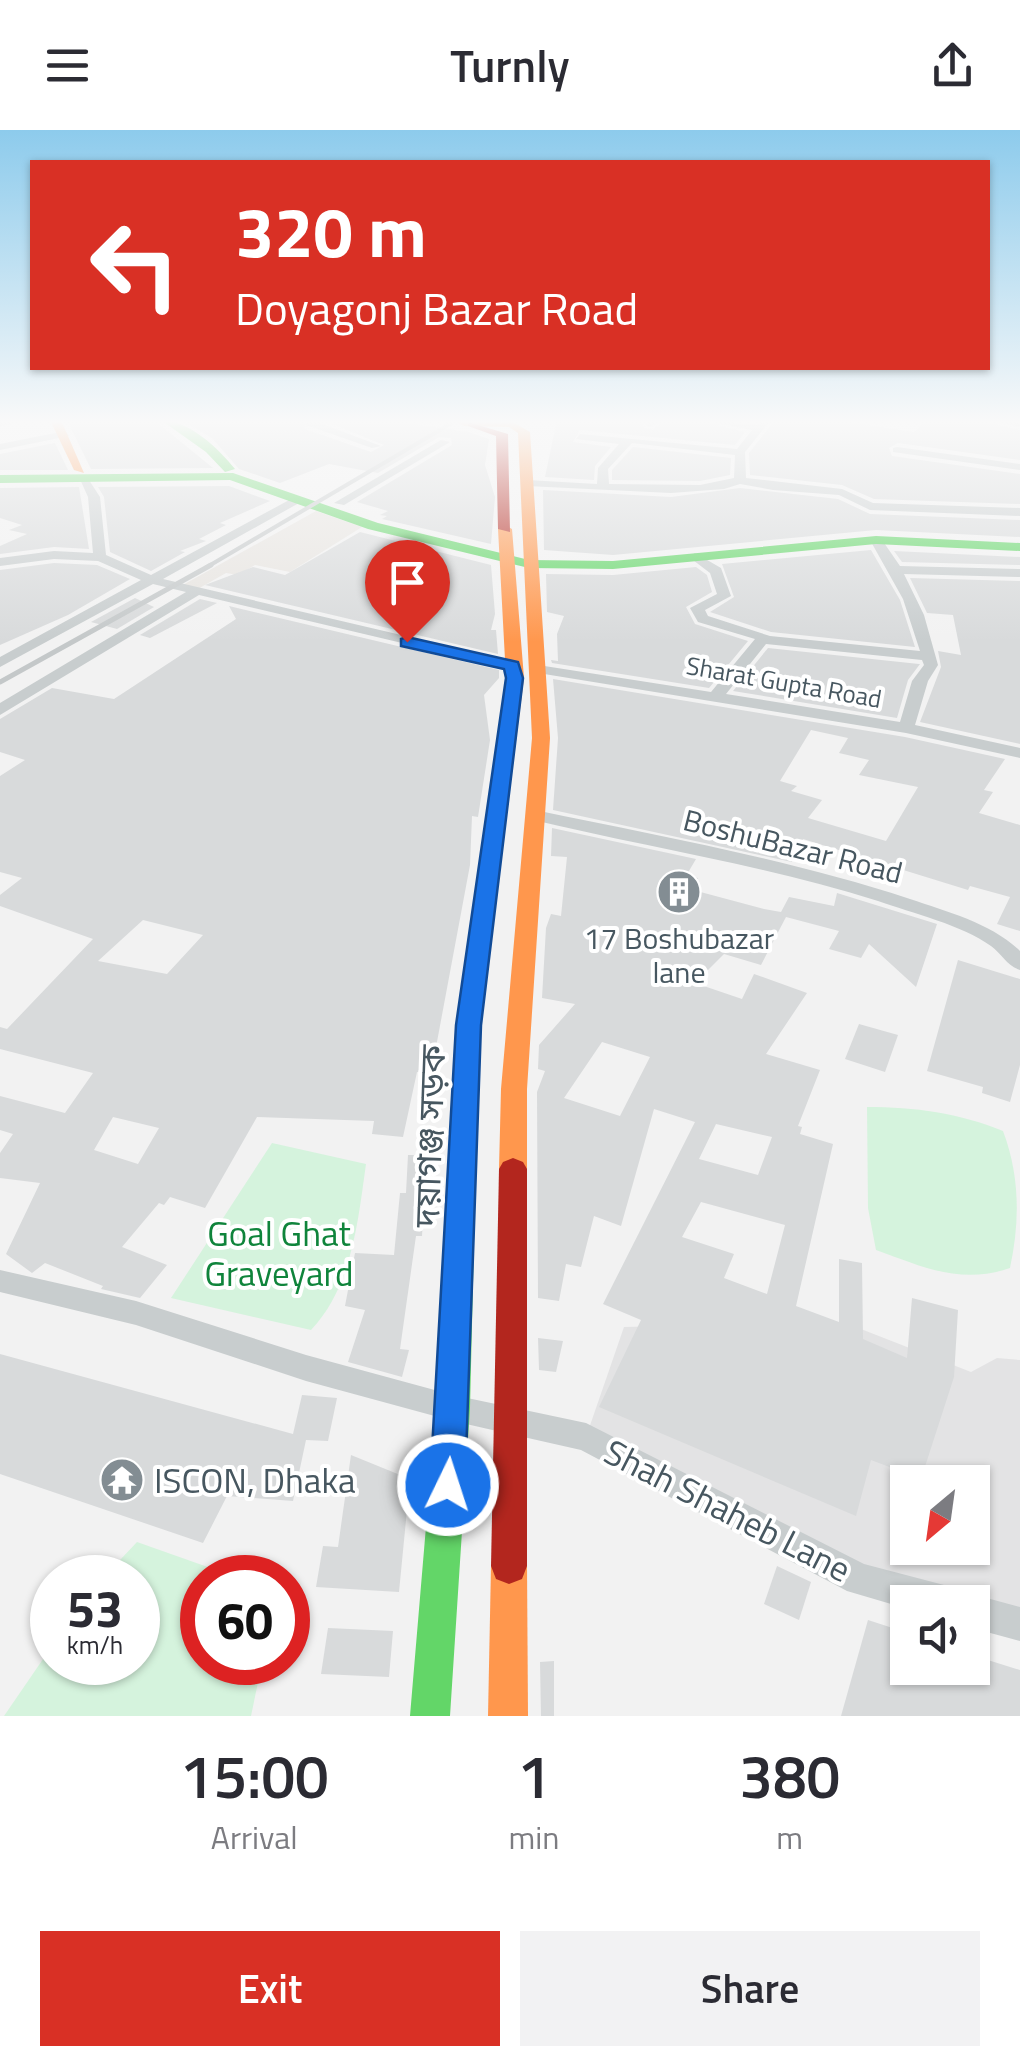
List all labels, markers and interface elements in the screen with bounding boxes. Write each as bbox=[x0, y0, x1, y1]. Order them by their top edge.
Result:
text: Turnly bbox=[450, 31, 570, 99]
icon: menu bbox=[40, 38, 95, 93]
icon: share bbox=[925, 38, 980, 93]
text: 320 m bbox=[235, 178, 427, 284]
icon: left bbox=[70, 200, 200, 330]
text: Doyagonj Bazar Road bbox=[235, 274, 638, 342]
pin bbox=[365, 540, 450, 643]
icon: arrive bbox=[380, 555, 435, 610]
street label: Sharat Gupta Road bbox=[683, 646, 885, 718]
street label: BoshuBazar Road bbox=[679, 797, 907, 895]
building icon: 17 Boshubazar lane bbox=[656, 869, 702, 915]
place label: 17 Boshubazar lane bbox=[584, 915, 774, 995]
street label: দয়াগঞ্জ সড়ক bbox=[399, 1043, 459, 1229]
park label: Goal Ghat Graveyard bbox=[204, 1206, 354, 1300]
street label: Shah Shaheb Lane bbox=[595, 1425, 861, 1595]
position arrow bbox=[396, 1433, 500, 1537]
place label: ISCON, Dhaka bbox=[154, 1453, 356, 1507]
temple icon: ISCON, Dhaka bbox=[99, 1457, 145, 1503]
north arrow bbox=[890, 1465, 990, 1565]
map controls bbox=[890, 1465, 990, 1685]
speed limit sign: 60 bbox=[180, 1555, 310, 1685]
text: 53 bbox=[67, 1570, 123, 1646]
button: sound bbox=[890, 1585, 990, 1685]
text: km/h bbox=[67, 1626, 123, 1664]
text: 15:00 bbox=[180, 1730, 329, 1821]
text: 1 bbox=[517, 1730, 551, 1821]
text: 380 bbox=[739, 1730, 840, 1821]
text: Arrival bbox=[211, 1813, 298, 1861]
text: min bbox=[508, 1813, 559, 1861]
text: m bbox=[776, 1813, 803, 1861]
button: Exit bbox=[40, 1931, 500, 2046]
button: Share bbox=[520, 1931, 980, 2046]

